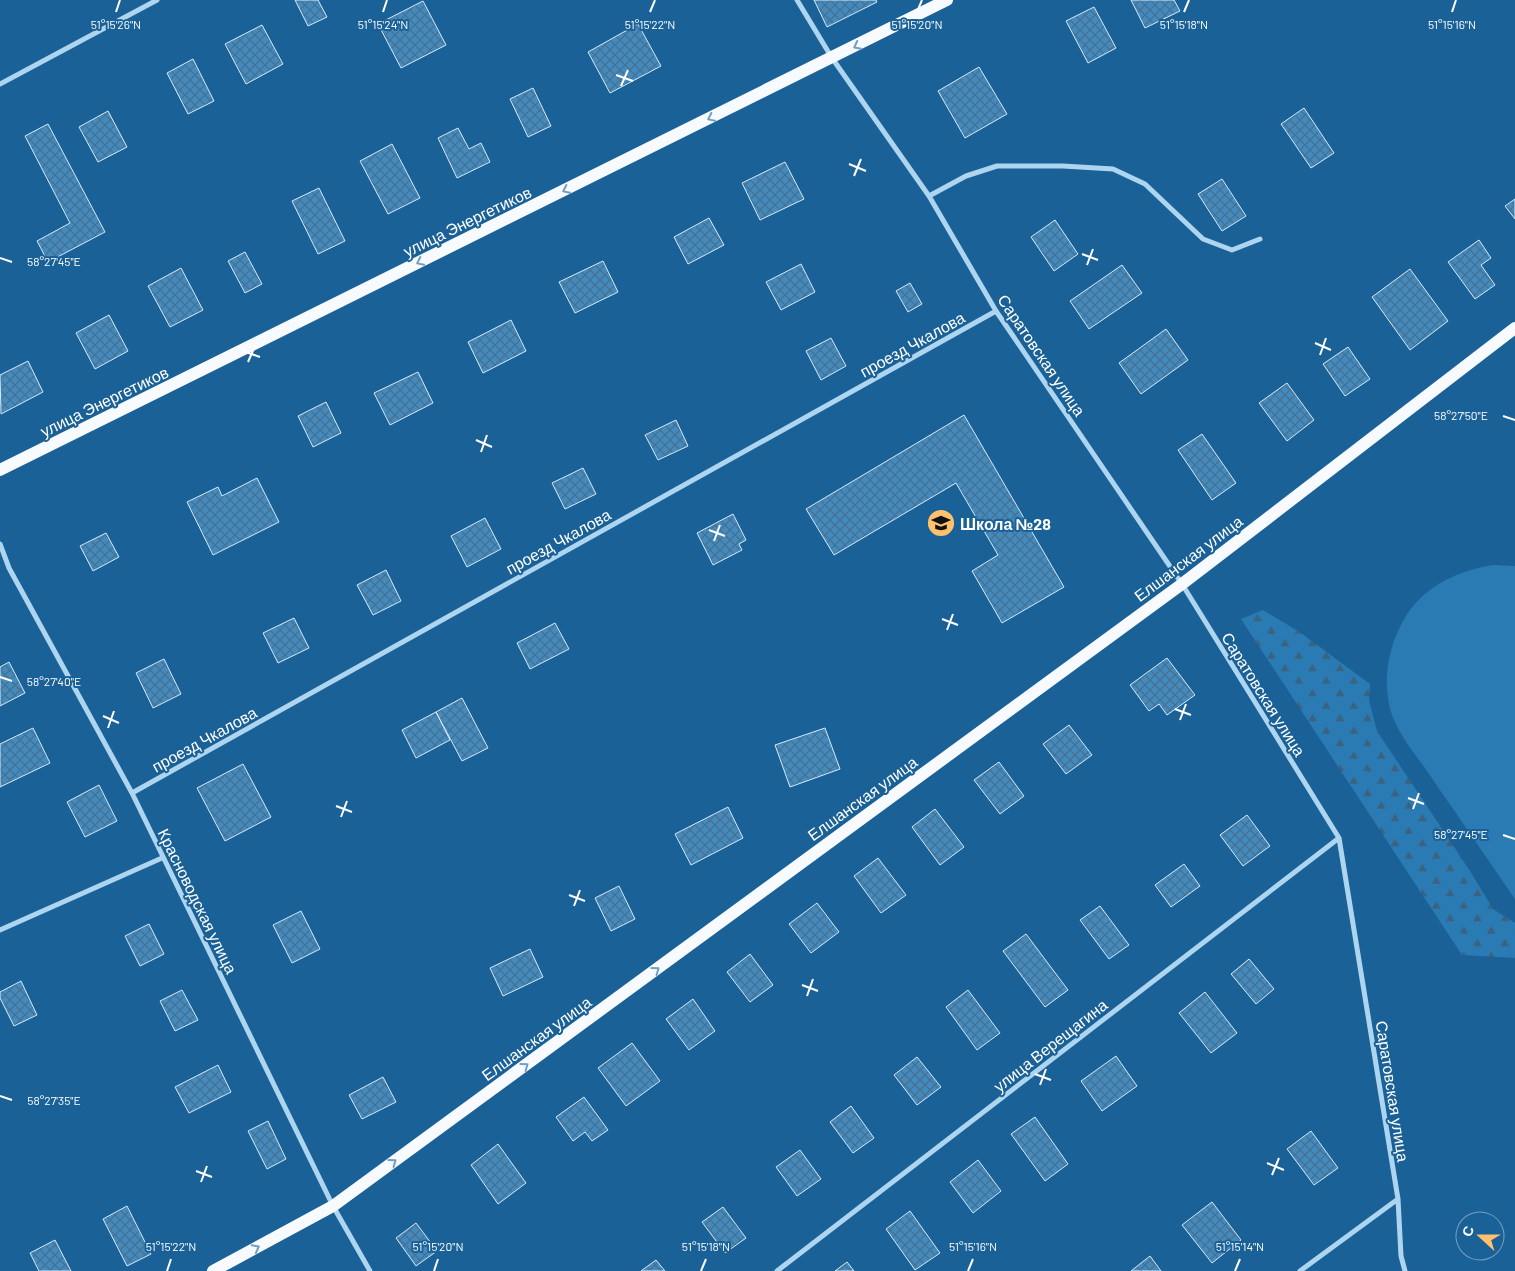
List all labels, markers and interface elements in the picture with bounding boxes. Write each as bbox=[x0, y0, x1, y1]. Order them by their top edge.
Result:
text: 51°15'26"N bbox=[91, 17, 141, 31]
text: 51°15'24"N bbox=[358, 17, 408, 31]
text: 51°15'22"N bbox=[625, 17, 675, 31]
text: 51°15'20"N bbox=[891, 17, 943, 31]
text: 51°15'18"N bbox=[1160, 17, 1208, 31]
text: 51°15'16"N bbox=[1428, 17, 1476, 31]
one-way arrow bbox=[853, 40, 862, 50]
one-way arrow bbox=[707, 112, 716, 122]
street label: улица Энергетиков bbox=[400, 182, 534, 260]
one-way arrow bbox=[562, 184, 571, 194]
text: 58°27'45"E bbox=[27, 254, 81, 268]
one-way arrow bbox=[416, 256, 425, 266]
street label: Саратовская улица bbox=[994, 291, 1090, 419]
street label: проезд Чкалова bbox=[856, 307, 968, 381]
street label: улица Энергетиков bbox=[37, 362, 171, 440]
text: 58°27'50"E bbox=[1434, 408, 1488, 422]
street label: проезд Чкалова bbox=[502, 504, 614, 578]
school or university icon: Школа №28 bbox=[926, 508, 956, 538]
street label: Елшанская улица bbox=[1130, 511, 1246, 605]
place label: Школа №28 bbox=[960, 514, 1051, 533]
street label: Саратовская улица bbox=[1218, 629, 1310, 760]
text: 58°27'40"E bbox=[27, 674, 81, 688]
street label: проезд Чкалова bbox=[148, 702, 260, 776]
street label: Елшанская улица bbox=[804, 752, 921, 844]
street label: Красноводская улица bbox=[155, 825, 241, 977]
text: 58°27'45"E bbox=[1434, 827, 1488, 841]
one-way arrow bbox=[650, 967, 660, 976]
street label: Елшанская улица bbox=[478, 992, 595, 1084]
street label: улица Верещагина bbox=[989, 995, 1111, 1095]
street label: Саратовская улица bbox=[1372, 1019, 1414, 1163]
one-way arrow bbox=[519, 1063, 528, 1072]
text: 58°27'35"E bbox=[27, 1093, 81, 1107]
one-way arrow bbox=[388, 1159, 397, 1168]
north arrow bbox=[1455, 1211, 1505, 1261]
text: С bbox=[1458, 1223, 1477, 1239]
text: 51°15'22"N bbox=[146, 1239, 196, 1253]
text: 51°15'20"N bbox=[412, 1239, 464, 1253]
text: 51°15'18"N bbox=[682, 1239, 730, 1253]
text: 51°15'16"N bbox=[949, 1239, 997, 1253]
text: 51°15'14"N bbox=[1216, 1239, 1264, 1253]
one-way arrow bbox=[251, 1244, 260, 1254]

